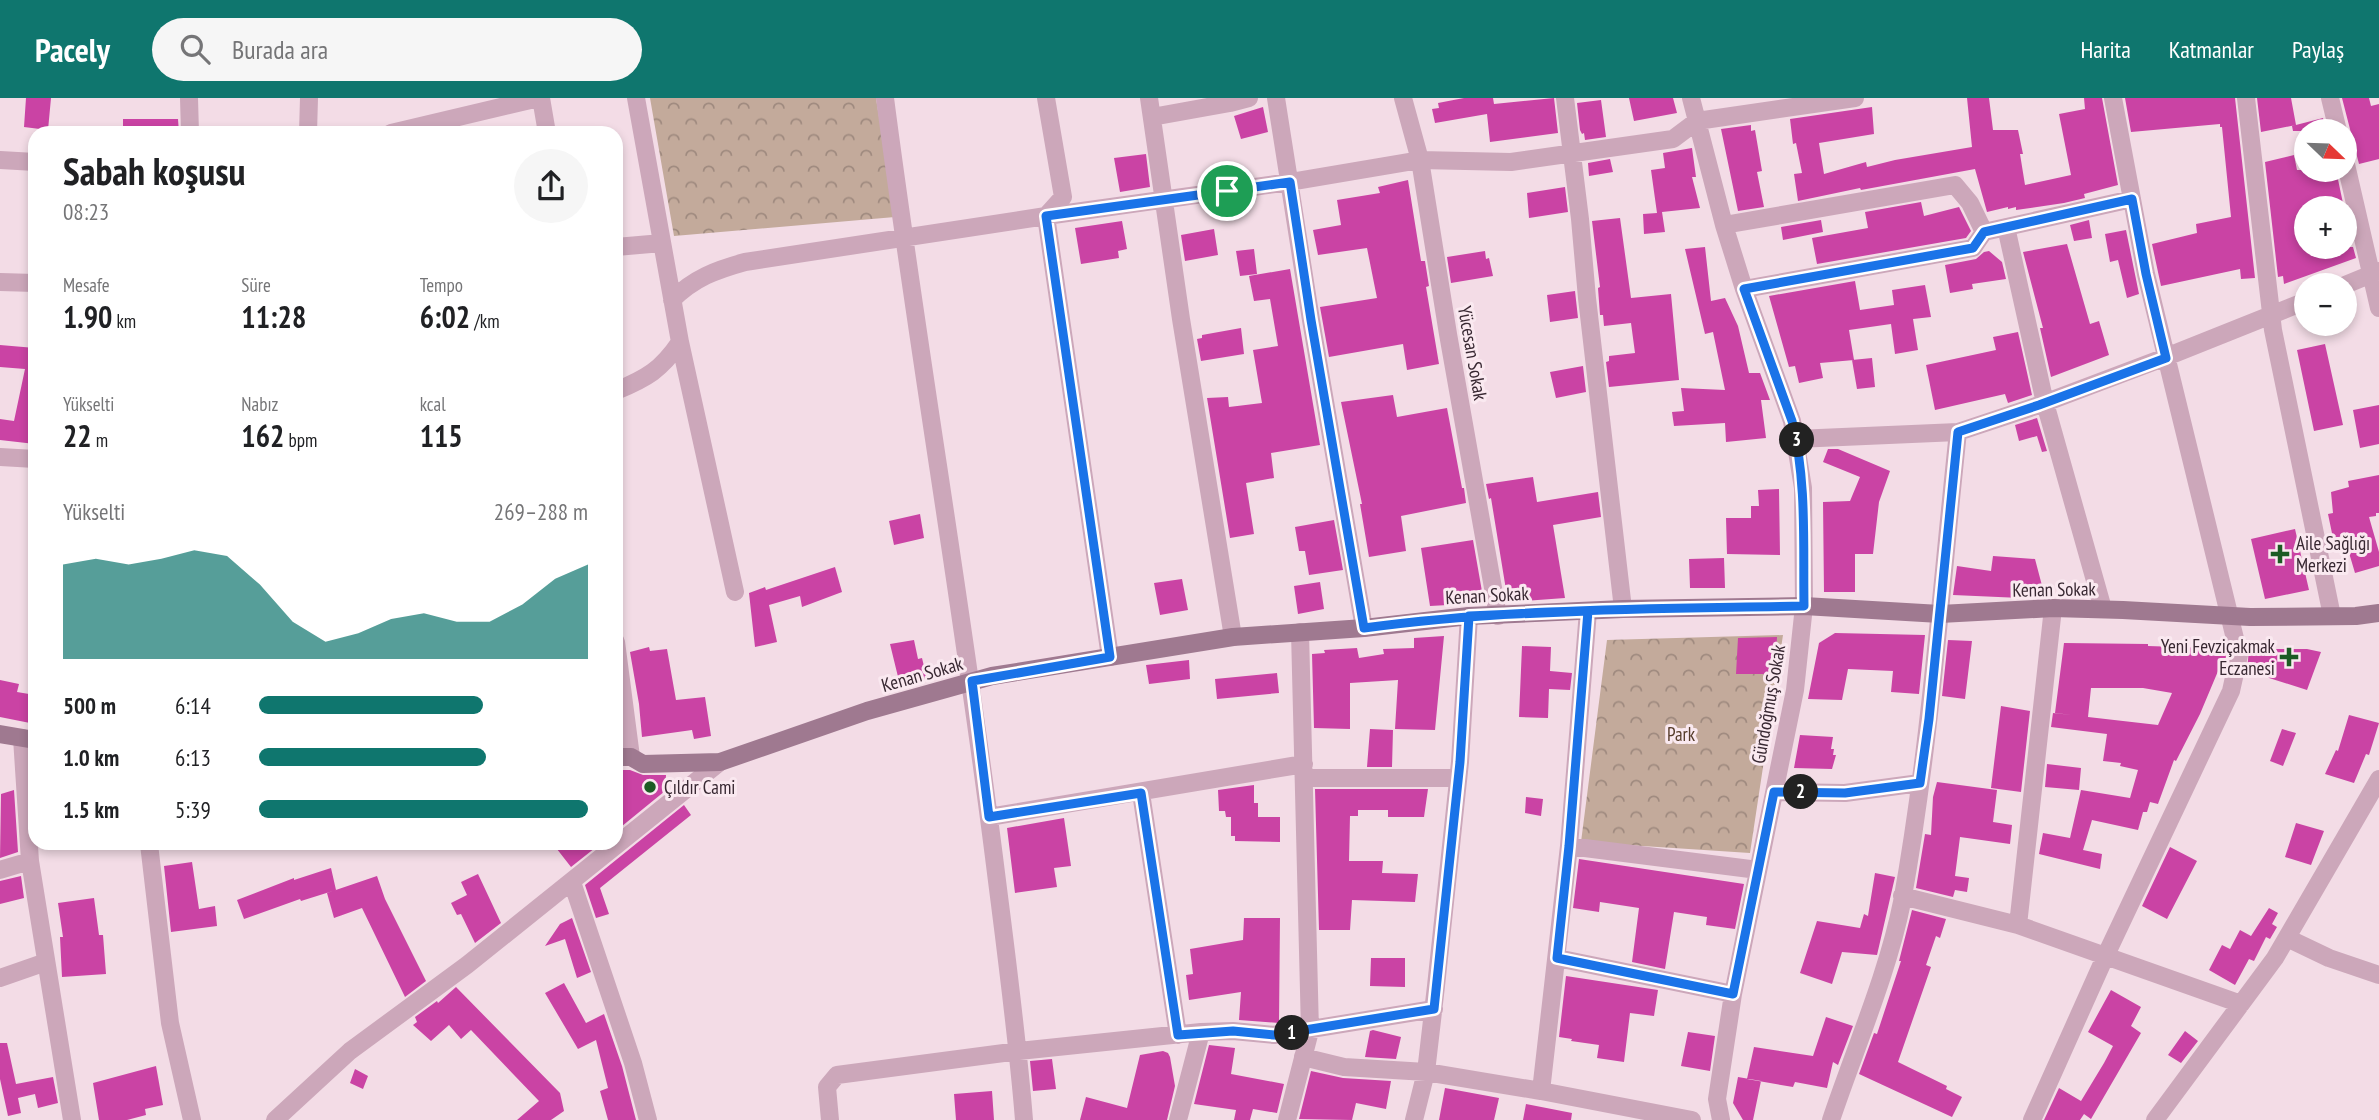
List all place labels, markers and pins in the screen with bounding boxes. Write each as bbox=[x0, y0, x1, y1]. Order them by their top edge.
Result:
pin bbox=[1197, 161, 1257, 221]
pin: 3 bbox=[1780, 422, 1814, 458]
place label: Aile Sağlığı Merkezi bbox=[2296, 531, 2370, 577]
marker: Aile Sağlığı Merkezi bbox=[2270, 544, 2290, 564]
place label: Yeni Fevziçakmak Eczanesi bbox=[2161, 634, 2276, 680]
marker: Yeni Fevziçakmak Eczanesi bbox=[2281, 649, 2297, 665]
pin: 2 bbox=[1784, 774, 1818, 810]
place label: Çıldır Cami bbox=[664, 775, 735, 799]
marker: Çıldır Cami bbox=[642, 779, 658, 795]
pin: 1 bbox=[1274, 1016, 1310, 1051]

